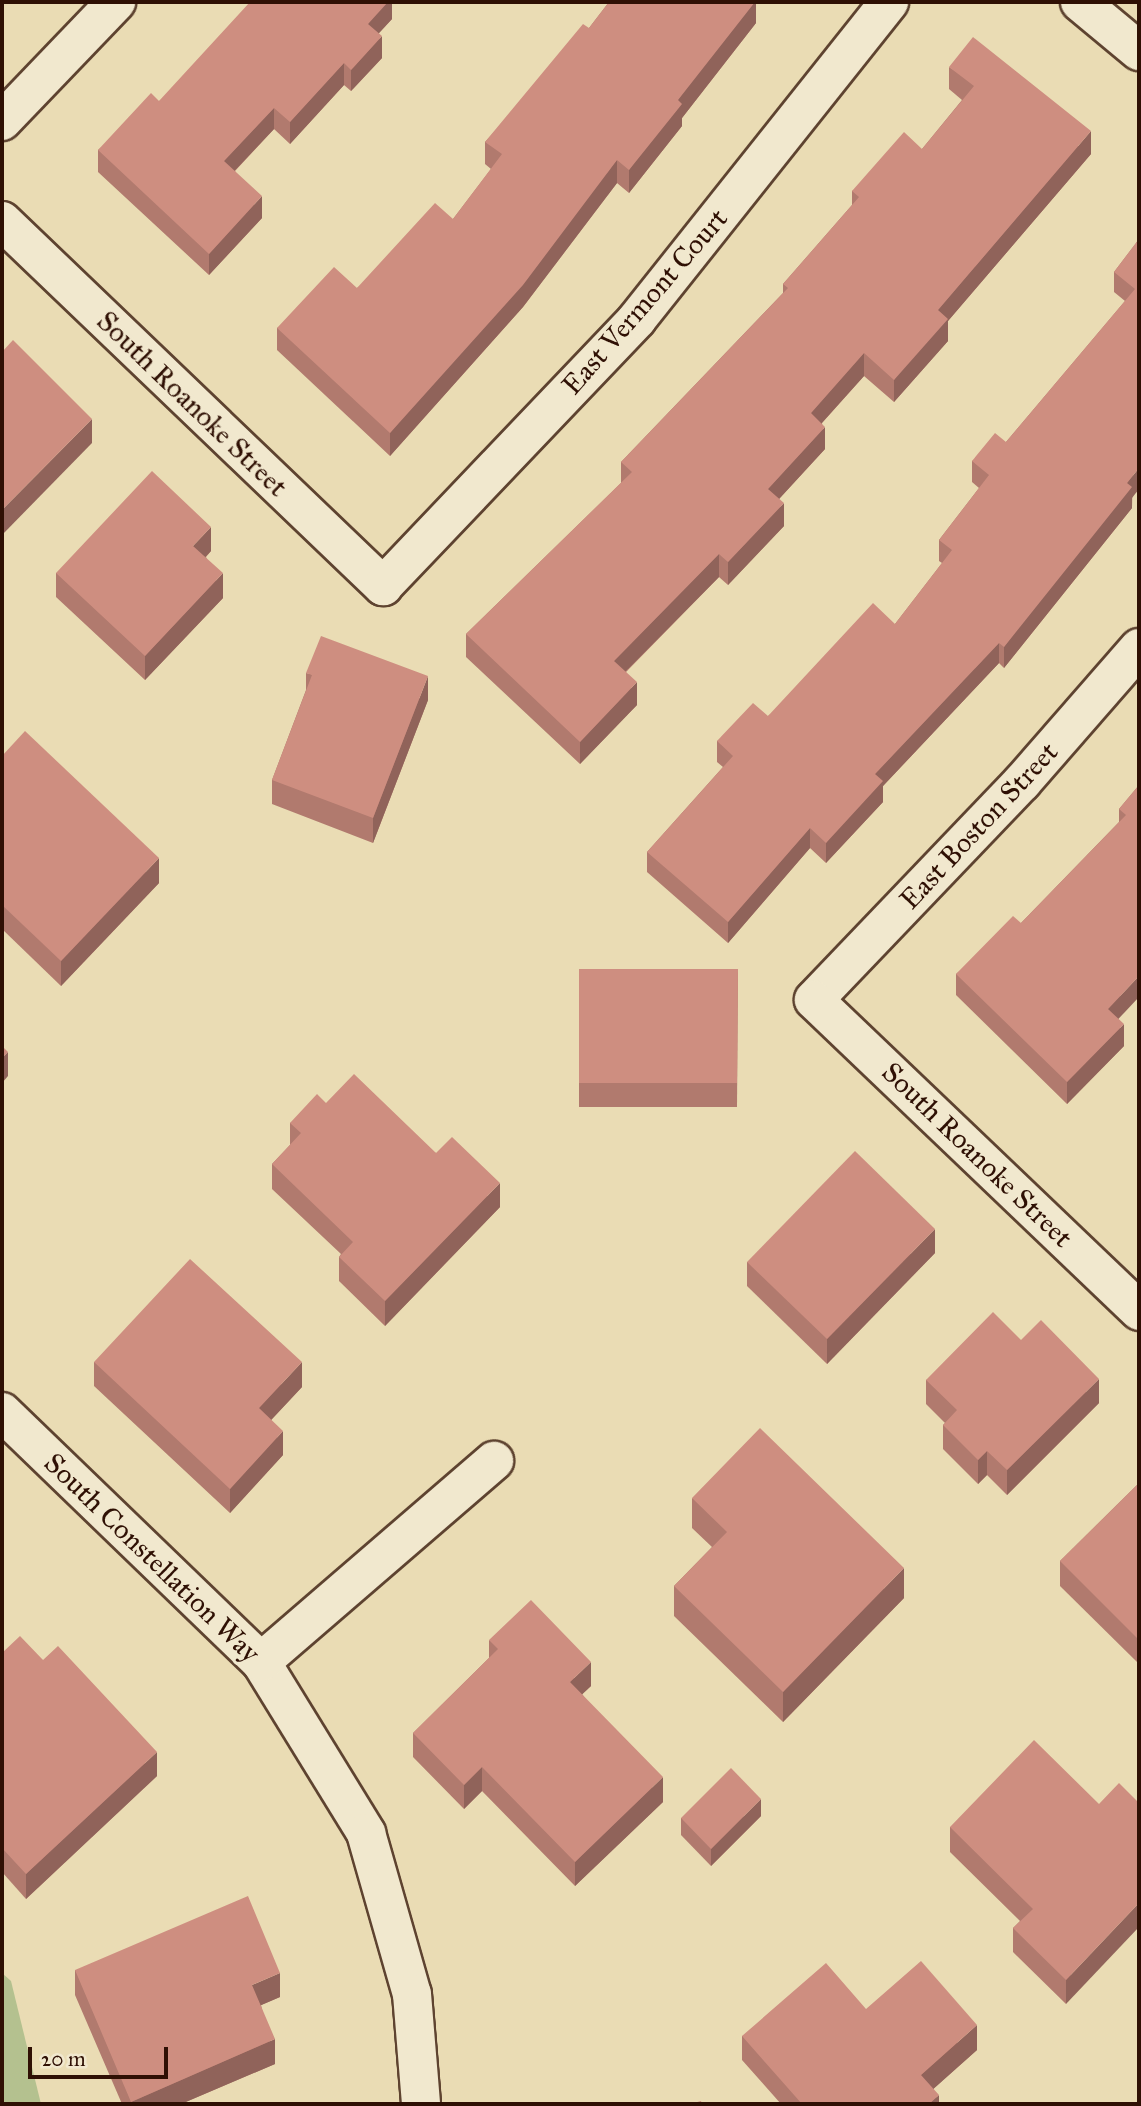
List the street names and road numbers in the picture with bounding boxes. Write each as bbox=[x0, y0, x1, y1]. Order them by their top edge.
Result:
street label: East Vermont Court bbox=[555, 202, 735, 402]
street label: South Roanoke Street bbox=[90, 304, 294, 504]
street label: East Boston Street bbox=[893, 736, 1065, 916]
street label: South Roanoke Street bbox=[875, 1055, 1079, 1255]
street label: South Constellation Way bbox=[37, 1446, 267, 1670]

